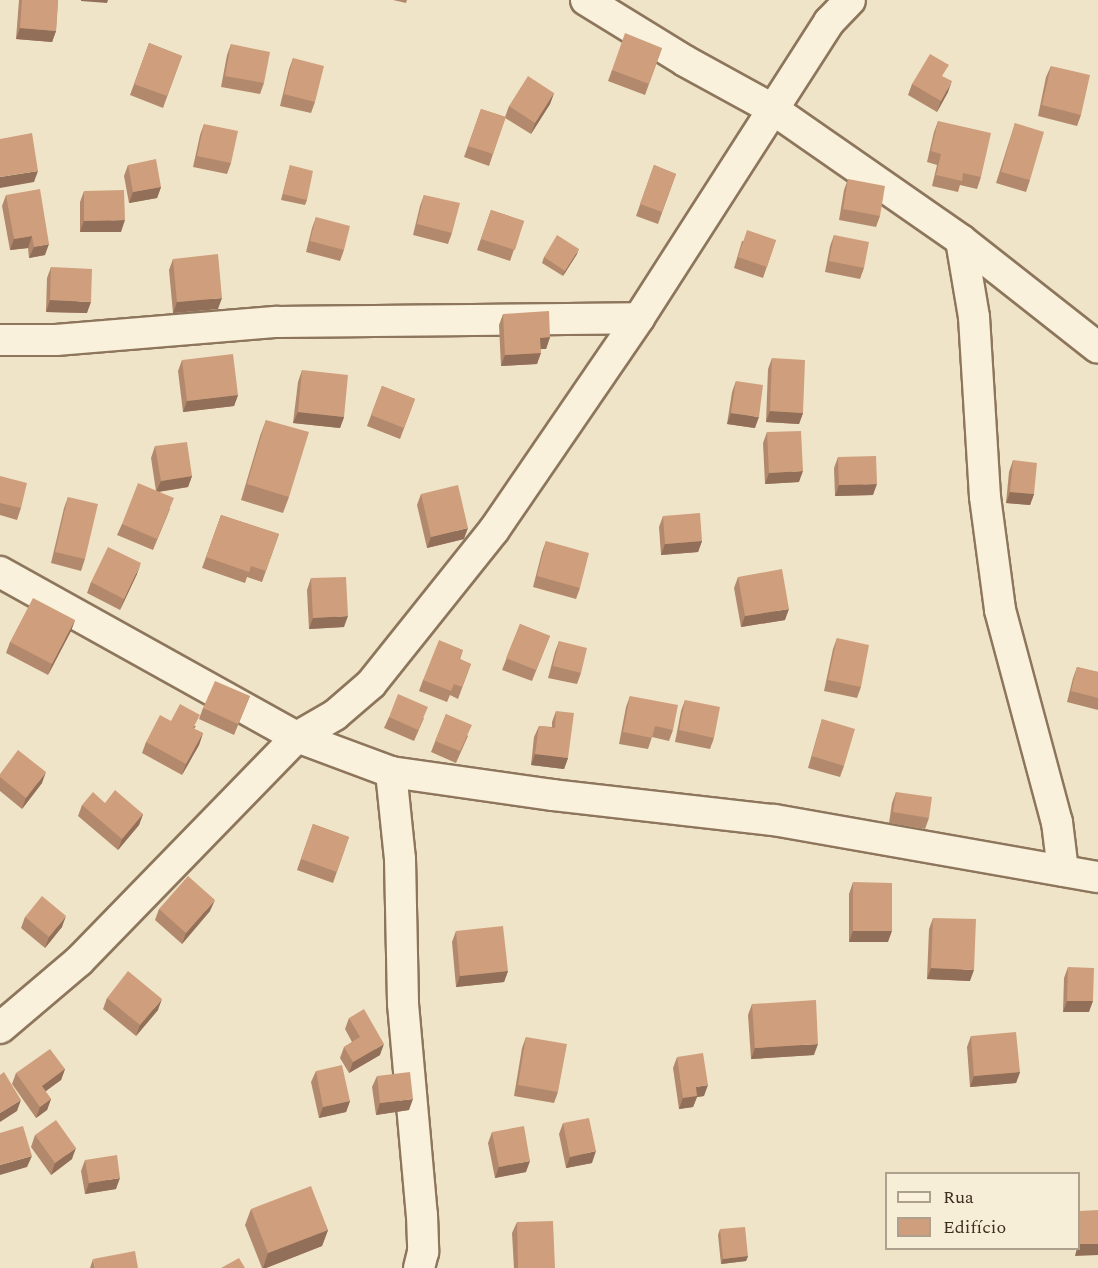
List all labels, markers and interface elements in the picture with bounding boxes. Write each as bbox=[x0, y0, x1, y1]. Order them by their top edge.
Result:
legend bbox=[885, 1172, 1080, 1250]
text: Rua bbox=[943, 1184, 974, 1211]
text: Edifício bbox=[943, 1214, 1006, 1241]

